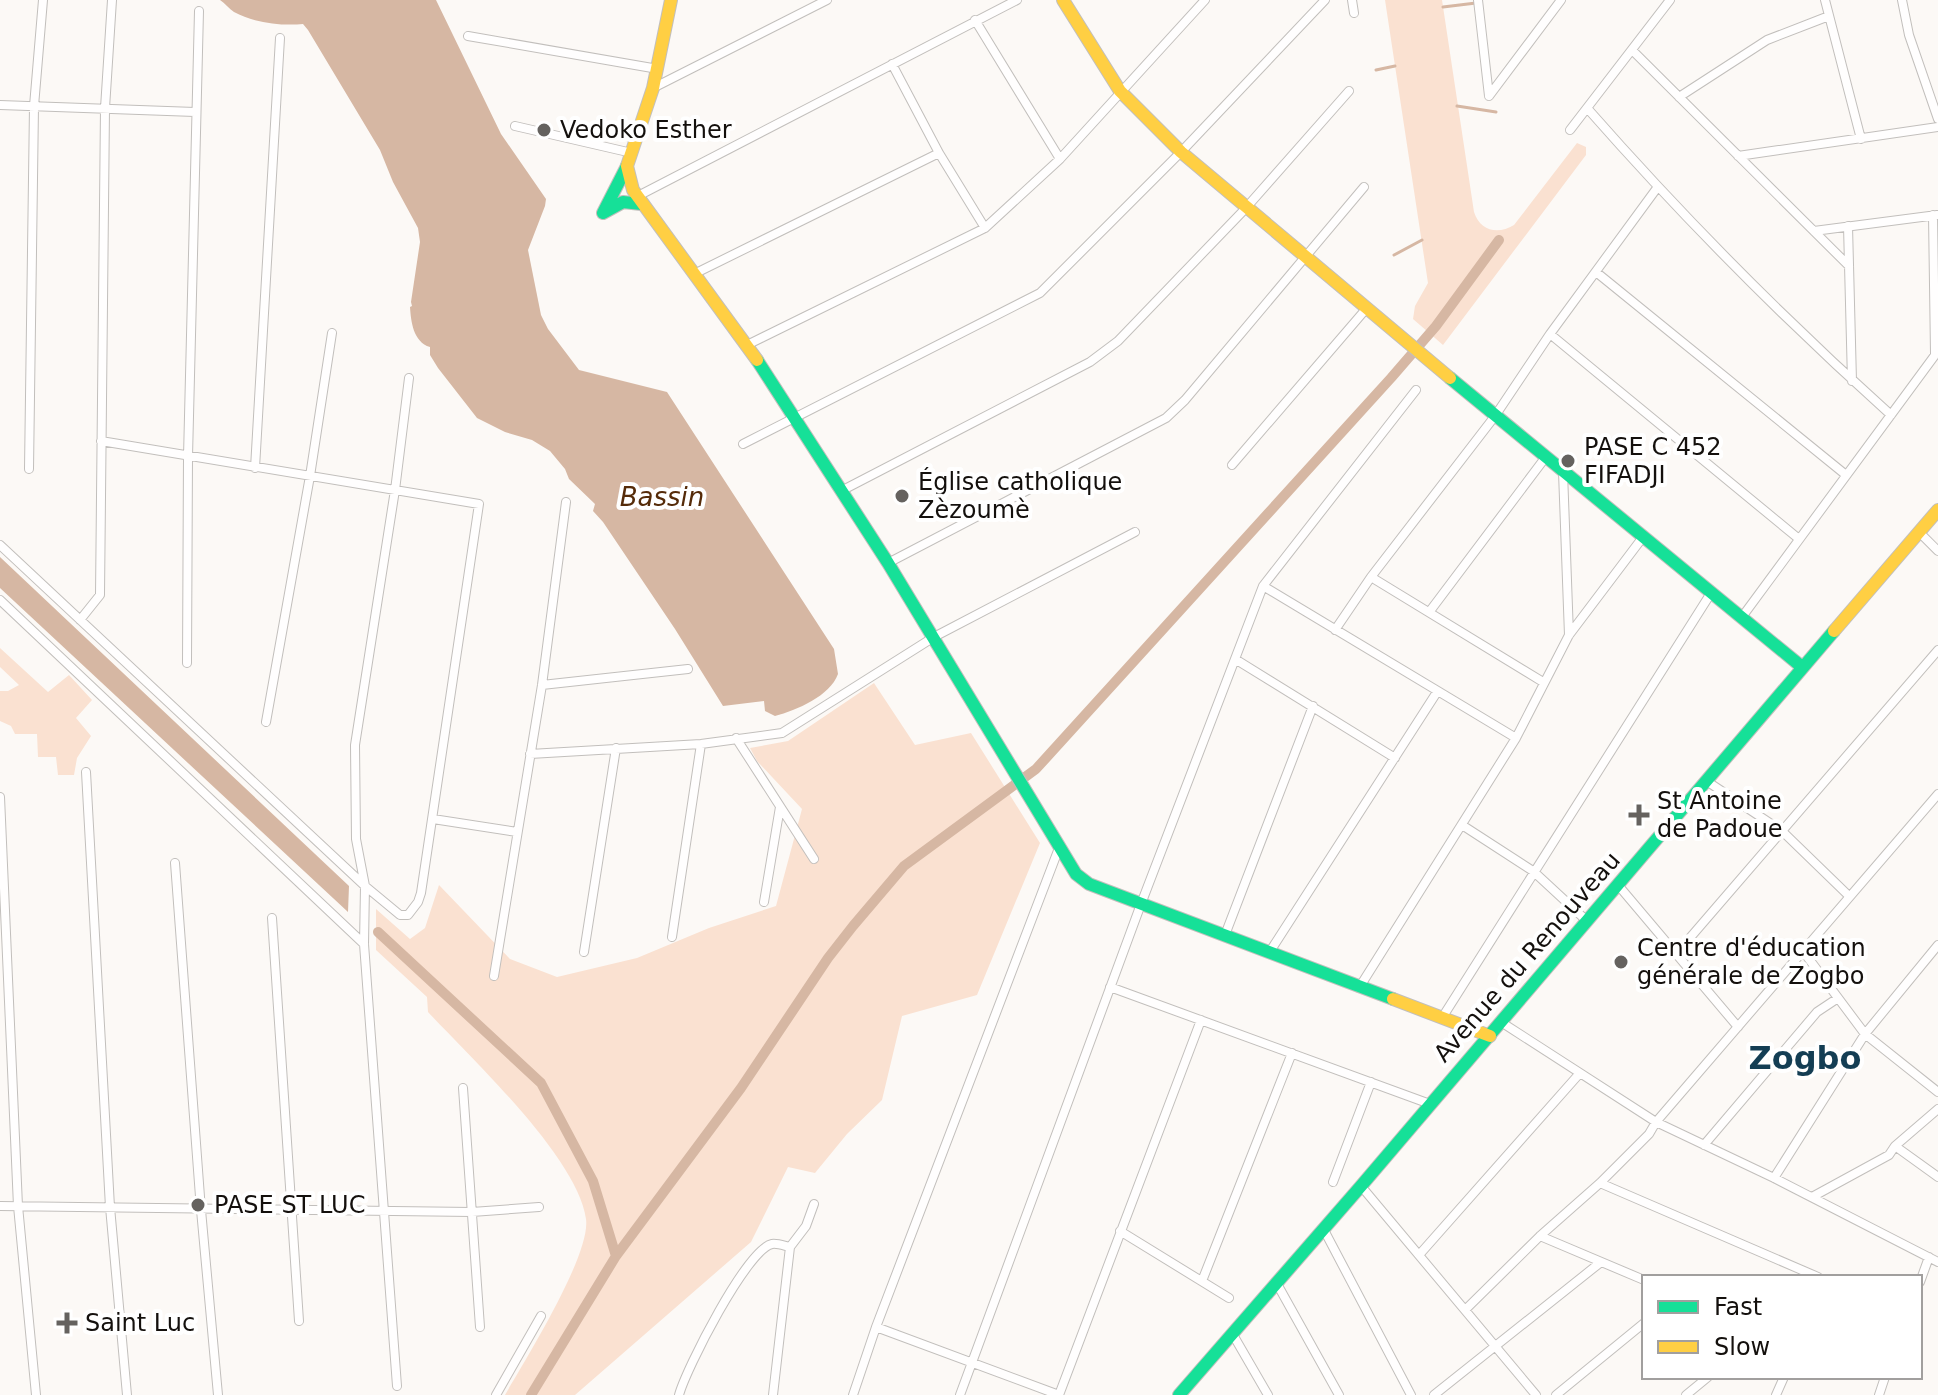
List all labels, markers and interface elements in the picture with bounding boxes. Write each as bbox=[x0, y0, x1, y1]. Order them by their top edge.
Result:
place label: Vedoko Esther bbox=[560, 116, 732, 144]
marker: Vedoko Esther bbox=[535, 121, 553, 139]
place label: PASE C 452 FIFADJI bbox=[1584, 433, 1722, 489]
marker: PASE C 452 FIFADJI bbox=[1559, 452, 1577, 470]
place label: Église catholique Zèzoumè bbox=[918, 467, 1122, 524]
water label: Bassin bbox=[620, 482, 704, 512]
marker: Église catholique Zèzoumè bbox=[893, 487, 911, 505]
place label: St Antoine de Padoue bbox=[1657, 787, 1783, 843]
marker: St Antoine de Padoue bbox=[1628, 804, 1650, 826]
street label: Avenue du Renouveau bbox=[1428, 846, 1626, 1068]
place label: Centre d'éducation générale de Zogbo bbox=[1637, 934, 1866, 990]
marker: Centre d'éducation générale de Zogbo bbox=[1612, 953, 1630, 971]
district label: Zogbo bbox=[1749, 1039, 1861, 1077]
place label: PASE ST LUC bbox=[214, 1191, 365, 1219]
marker: PASE ST LUC bbox=[189, 1196, 207, 1214]
legend bbox=[1642, 1275, 1922, 1379]
text: Fast bbox=[1714, 1293, 1762, 1321]
place label: Saint Luc bbox=[85, 1309, 195, 1337]
marker: Saint Luc bbox=[56, 1312, 78, 1334]
text: Slow bbox=[1714, 1333, 1770, 1361]

